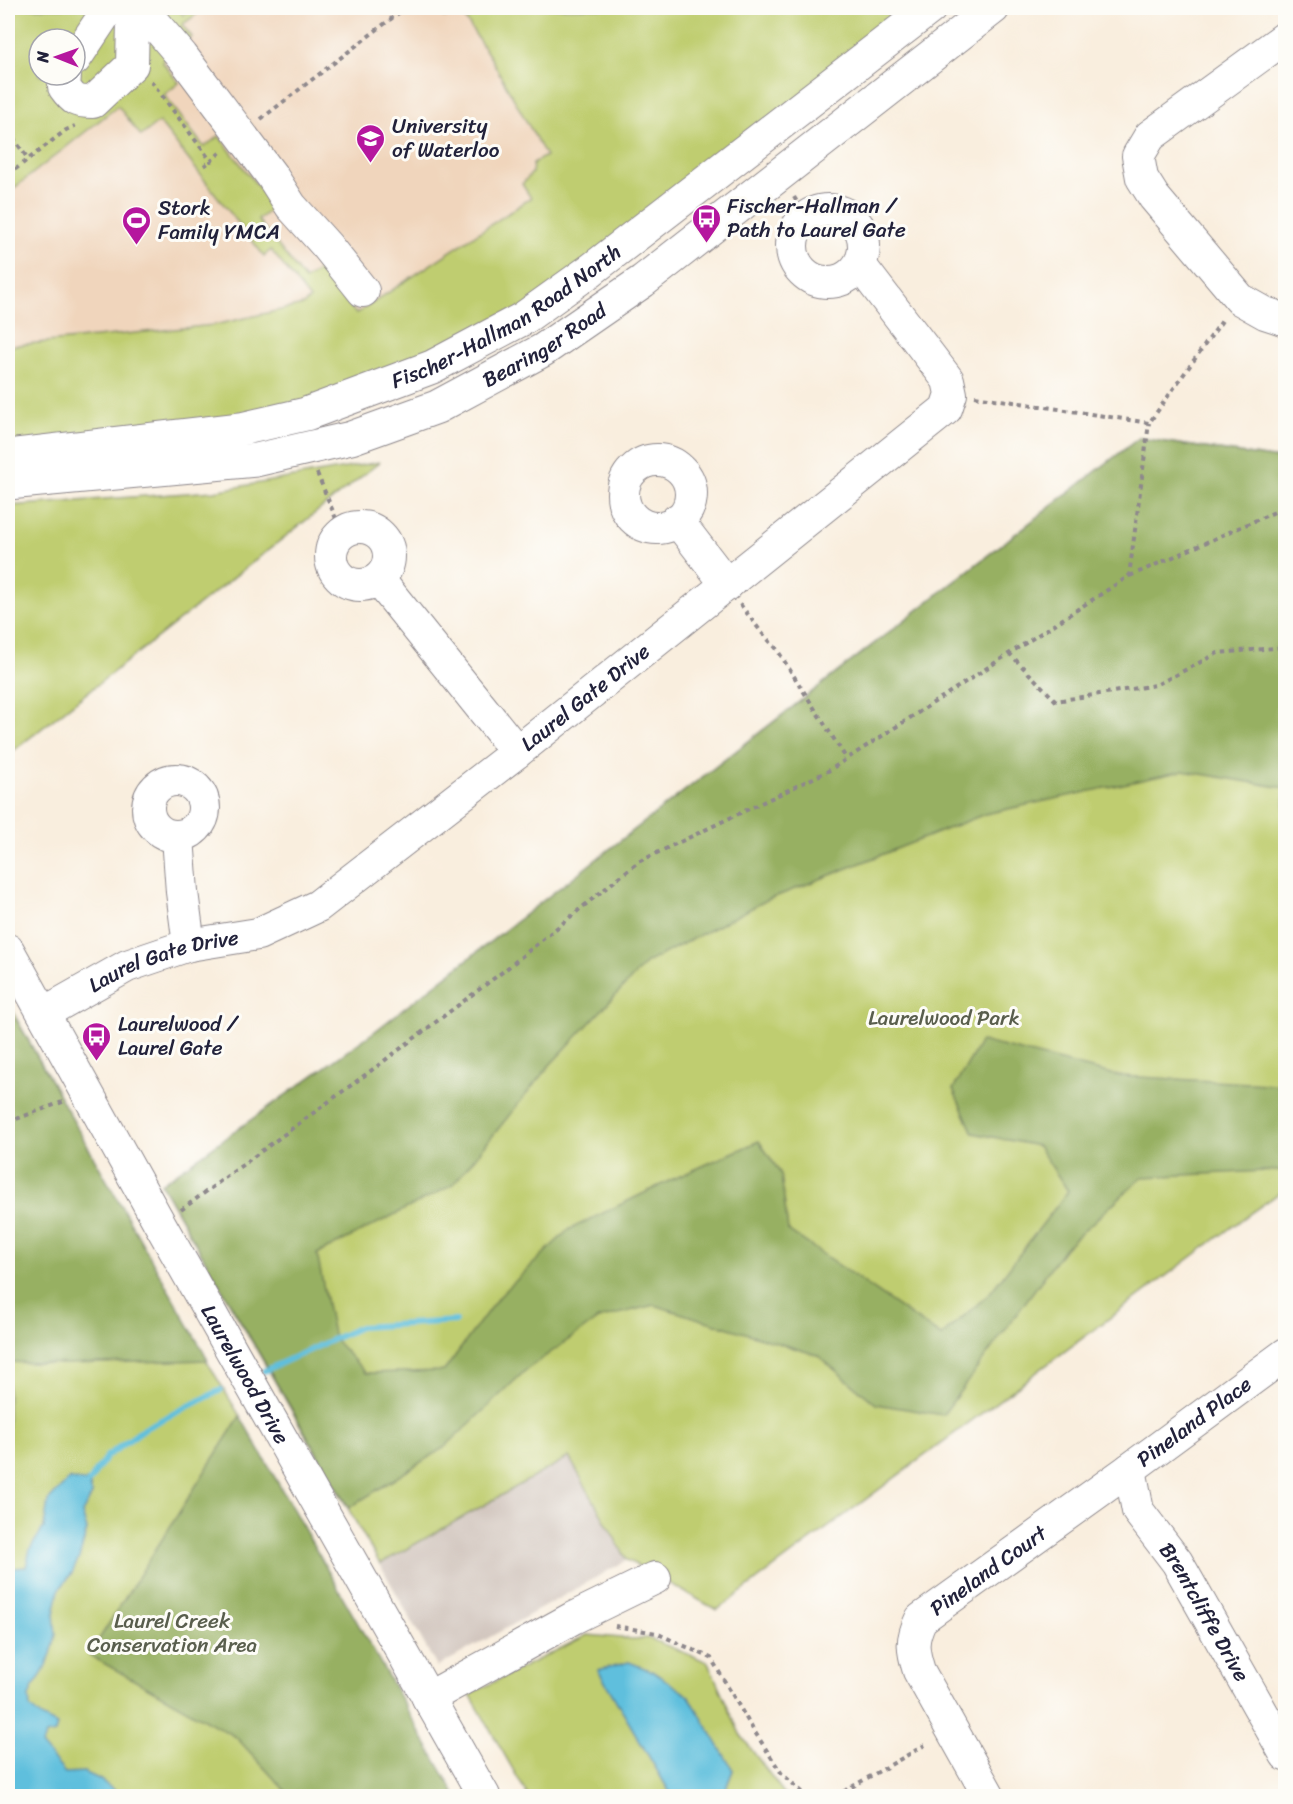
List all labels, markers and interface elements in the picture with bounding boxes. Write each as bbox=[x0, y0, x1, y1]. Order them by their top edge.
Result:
north arrow bbox=[27, 27, 87, 87]
text: N bbox=[28, 50, 57, 64]
place label: University of Waterloo bbox=[392, 107, 500, 169]
school or university icon: University of Waterloo bbox=[355, 122, 387, 164]
place label: Fischer-Hallman / Path to Laurel Gate bbox=[727, 187, 906, 249]
place label: Stork Family YMCA bbox=[158, 189, 280, 251]
bus stop icon: Fischer-Hallman / Path to Laurel Gate bbox=[690, 202, 722, 244]
sports icon: Stork Family YMCA bbox=[121, 204, 153, 246]
street label: Fischer-Hallman Road North bbox=[386, 234, 630, 400]
street label: Bearinger Road bbox=[475, 291, 616, 398]
street label: Laurel Gate Drive bbox=[512, 633, 659, 761]
street label: Laurel Gate Drive bbox=[81, 918, 242, 1003]
park label: Laurelwood Park bbox=[868, 999, 1020, 1037]
place label: Laurelwood / Laurel Gate bbox=[118, 1005, 240, 1067]
bus stop icon: Laurelwood / Laurel Gate bbox=[81, 1020, 113, 1062]
street label: Laurelwood Drive bbox=[190, 1297, 300, 1452]
street label: Pineland Place bbox=[1128, 1366, 1260, 1477]
street label: Pineland Court bbox=[921, 1514, 1056, 1626]
street label: Brentcliffe Drive bbox=[1149, 1534, 1260, 1689]
park label: Laurel Creek Conservation Area bbox=[87, 1602, 257, 1664]

